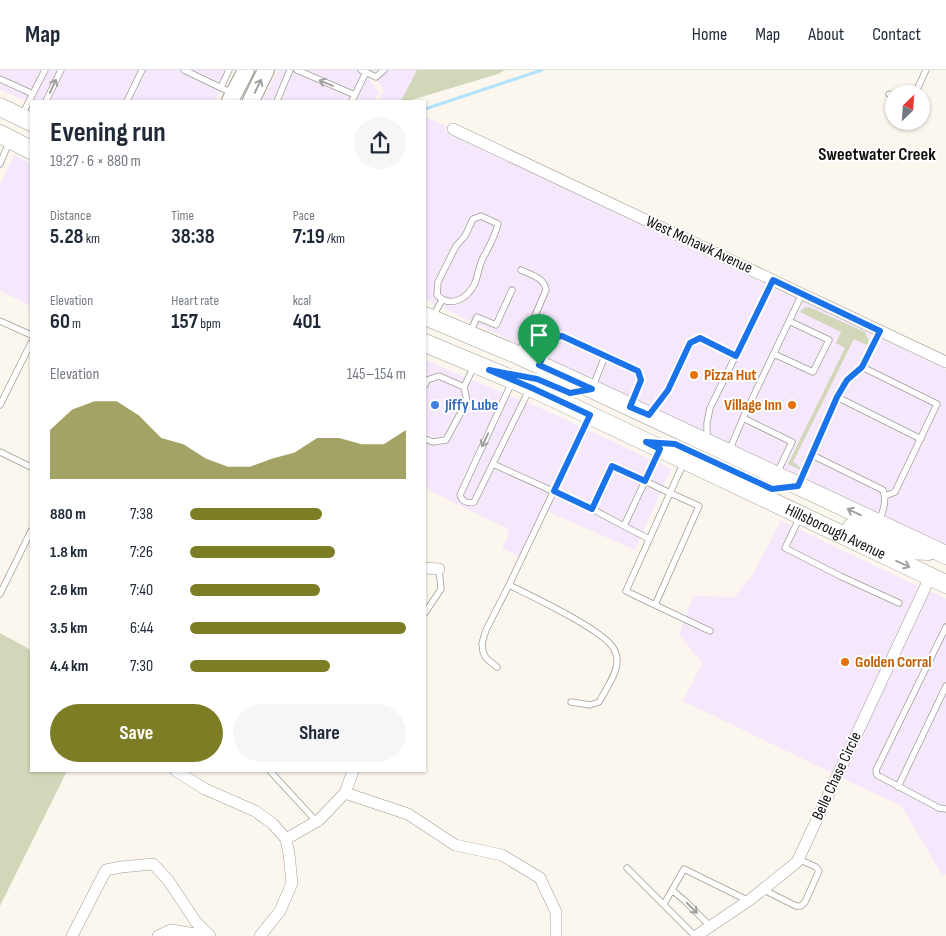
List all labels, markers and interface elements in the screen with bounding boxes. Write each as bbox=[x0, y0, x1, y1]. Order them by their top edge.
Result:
text: Map bbox=[25, 20, 60, 49]
text: Home bbox=[692, 24, 727, 45]
text: Map bbox=[755, 24, 780, 45]
text: About bbox=[808, 24, 844, 45]
text: Contact bbox=[872, 24, 921, 45]
one-way arrow bbox=[319, 77, 334, 87]
one-way arrow bbox=[253, 78, 263, 93]
one-way arrow bbox=[49, 79, 59, 94]
north arrow bbox=[885, 85, 930, 130]
map controls bbox=[885, 85, 930, 130]
text: Evening run bbox=[50, 116, 166, 149]
button: share bbox=[354, 117, 406, 169]
district label: Sweetwater Creek bbox=[818, 144, 936, 165]
text: 19:27 · 6 × 880 m bbox=[50, 152, 141, 171]
text: Distance bbox=[50, 207, 91, 224]
text: Time bbox=[171, 207, 194, 224]
text: Pace bbox=[293, 207, 315, 224]
street label: West Mohawk Avenue bbox=[643, 212, 755, 278]
text: 5.28 bbox=[50, 224, 84, 249]
text: 38:38 bbox=[171, 224, 215, 249]
text: 7:19 bbox=[293, 224, 325, 249]
text: km bbox=[84, 230, 100, 247]
text: /km bbox=[325, 230, 345, 247]
text: Elevation bbox=[50, 292, 93, 309]
text: Heart rate bbox=[171, 292, 219, 309]
text: kcal bbox=[293, 292, 311, 309]
text: 60 bbox=[50, 309, 70, 334]
text: 157 bbox=[171, 309, 198, 334]
text: 401 bbox=[293, 309, 321, 334]
pin bbox=[518, 314, 560, 365]
text: m bbox=[70, 315, 81, 332]
text: bpm bbox=[198, 315, 221, 332]
icon: arrive bbox=[525, 321, 553, 349]
text: Elevation bbox=[50, 365, 99, 384]
text: 145–154 m bbox=[347, 365, 406, 384]
place label: Pizza Hut bbox=[704, 366, 757, 385]
marker: Pizza Hut bbox=[688, 369, 700, 381]
place label: Jiffy Lube bbox=[444, 396, 498, 415]
place label: Village Inn bbox=[724, 396, 782, 415]
marker: Jiffy Lube bbox=[429, 399, 441, 411]
marker: Village Inn bbox=[786, 399, 798, 411]
one-way arrow bbox=[480, 432, 490, 447]
street label: Hillsborough Avenue bbox=[782, 500, 889, 564]
text: 880 m bbox=[50, 505, 86, 524]
text: 7:38 bbox=[130, 505, 153, 524]
one-way arrow bbox=[847, 507, 862, 516]
text: 1.8 km bbox=[50, 543, 88, 562]
text: 7:26 bbox=[130, 543, 153, 562]
one-way arrow bbox=[895, 560, 910, 569]
text: 2.6 km bbox=[50, 581, 88, 600]
text: 7:40 bbox=[130, 581, 153, 600]
text: 3.5 km bbox=[50, 619, 88, 638]
text: 6:44 bbox=[130, 619, 153, 638]
place label: Golden Corral bbox=[855, 653, 932, 672]
marker: Golden Corral bbox=[839, 656, 851, 668]
text: 4.4 km bbox=[50, 657, 88, 676]
text: 7:30 bbox=[130, 657, 153, 676]
button: Save bbox=[50, 704, 223, 762]
button: Share bbox=[233, 704, 406, 762]
street label: Belle Chase Circle bbox=[808, 729, 866, 823]
one-way arrow bbox=[685, 901, 697, 913]

